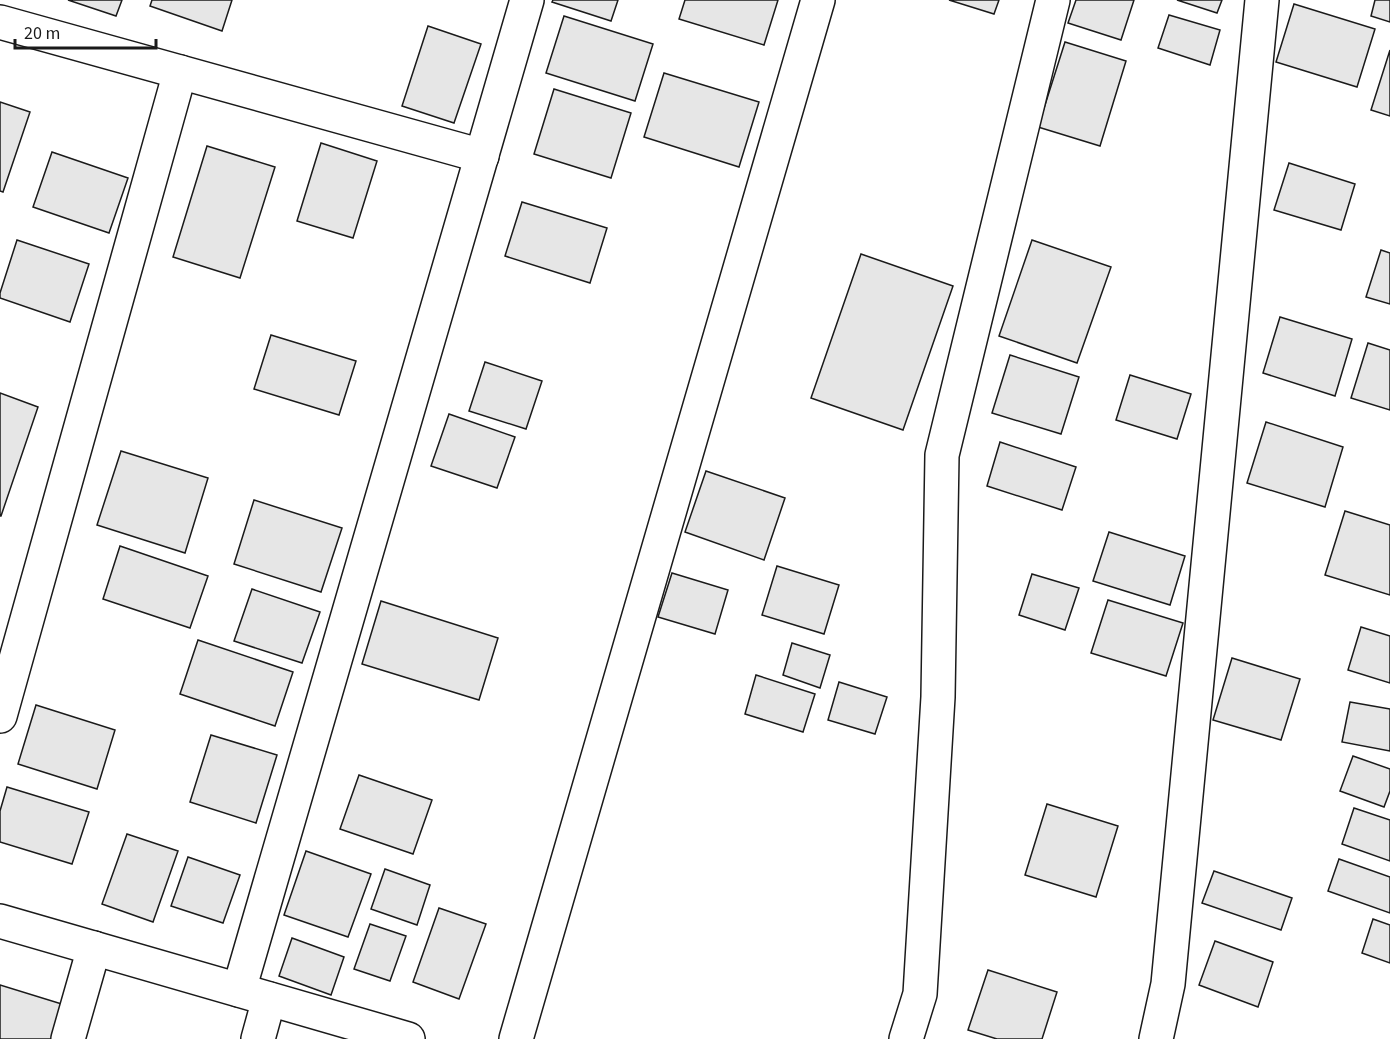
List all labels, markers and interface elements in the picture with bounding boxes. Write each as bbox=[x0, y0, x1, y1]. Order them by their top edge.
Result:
scale bar bbox=[15, 12, 156, 50]
text: 20 m bbox=[24, 21, 60, 46]

